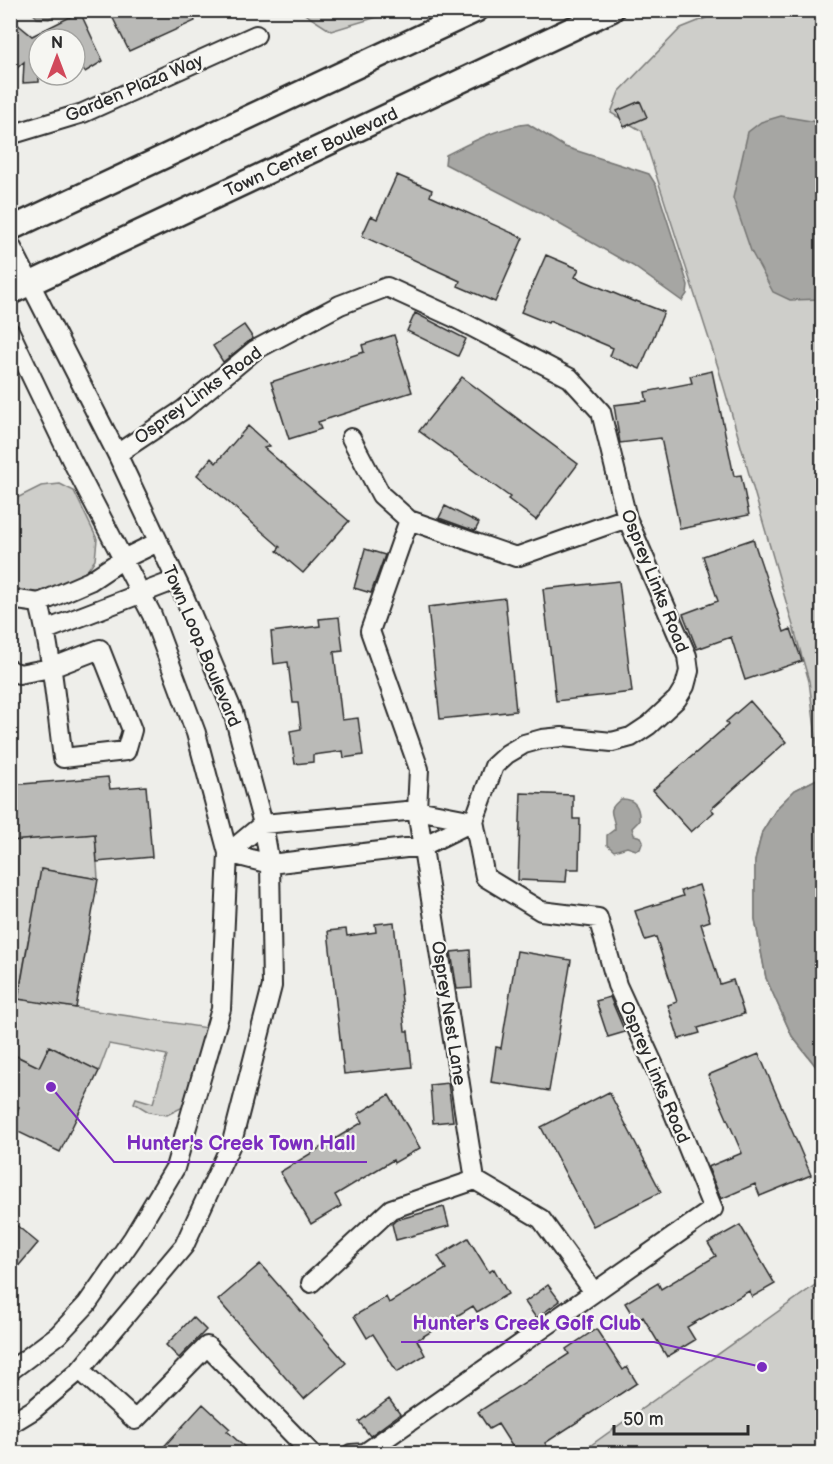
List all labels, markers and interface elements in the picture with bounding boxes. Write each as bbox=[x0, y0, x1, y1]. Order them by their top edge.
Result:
north arrow bbox=[27, 27, 87, 87]
text: N bbox=[51, 34, 63, 53]
street label: Garden Plaza Way bbox=[62, 50, 207, 127]
street label: Town Center Boulevard bbox=[221, 103, 401, 202]
street label: Osprey Links Road bbox=[130, 342, 266, 449]
street label: Osprey Links Road bbox=[616, 507, 693, 656]
street label: Town Loop Boulevard bbox=[158, 562, 245, 730]
street label: Osprey Nest Lane bbox=[427, 939, 470, 1087]
street label: Osprey Links Road bbox=[615, 998, 694, 1146]
callout: Hunter's Creek Town Hall bbox=[114, 1124, 367, 1162]
text: Hunter's Creek Town Hall bbox=[126, 1132, 356, 1156]
callout: Hunter's Creek Golf Club bbox=[401, 1304, 654, 1342]
text: Hunter's Creek Golf Club bbox=[413, 1312, 642, 1336]
scale bar bbox=[614, 1398, 748, 1436]
text: 50 m bbox=[623, 1409, 664, 1430]

